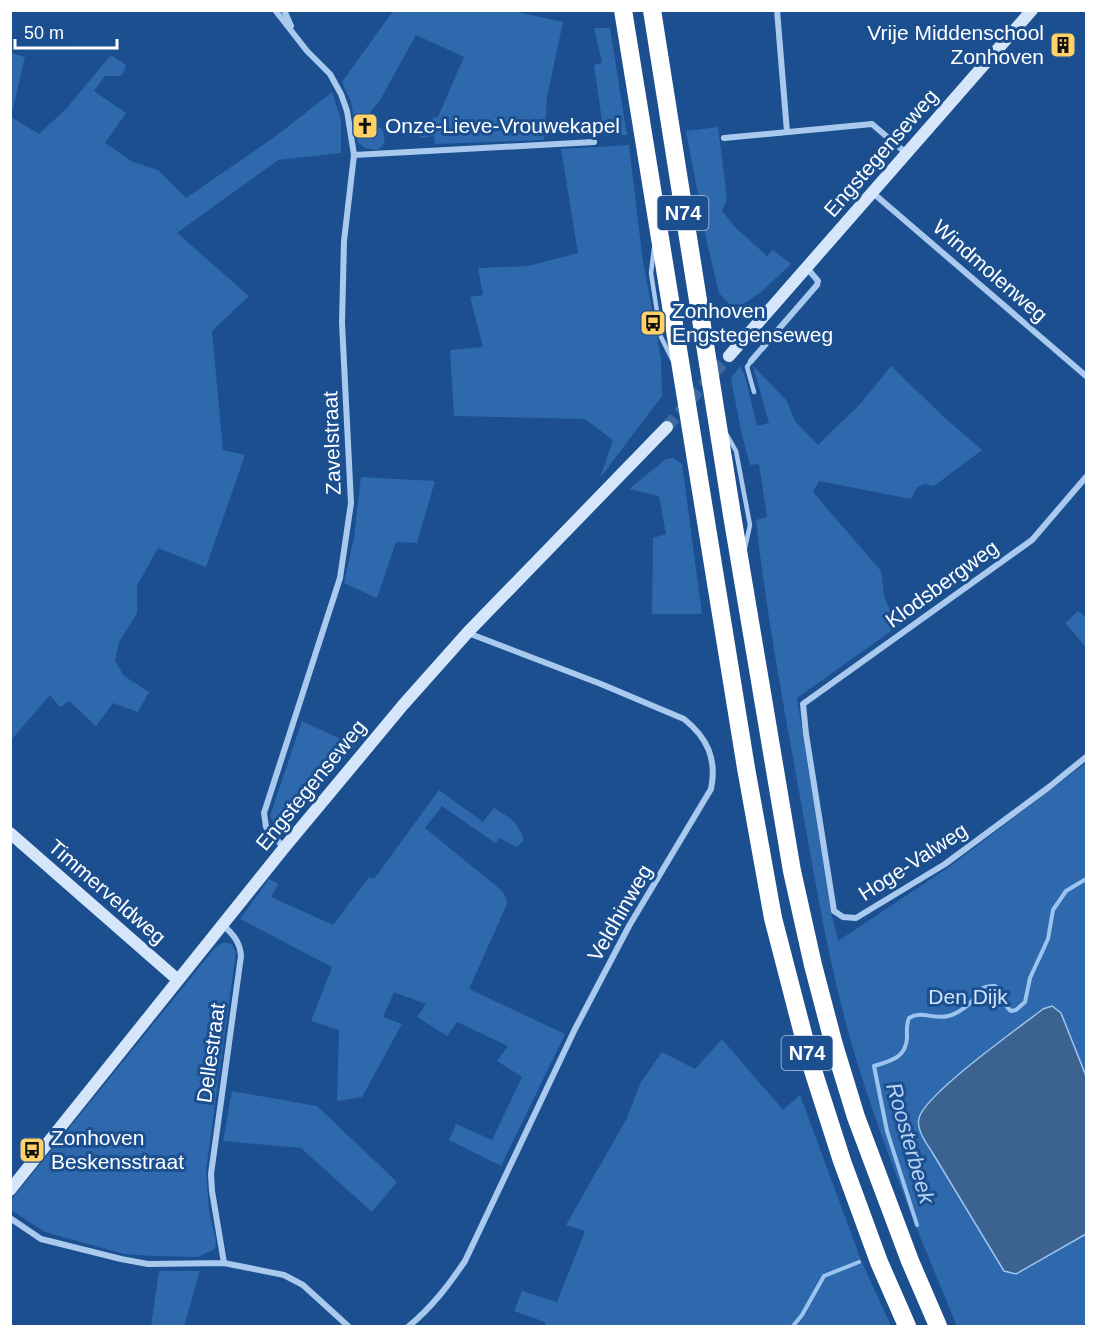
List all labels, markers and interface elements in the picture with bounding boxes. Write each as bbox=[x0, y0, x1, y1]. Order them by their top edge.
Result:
scale bar bbox=[15, 12, 117, 50]
place label: Vrije Middenschool Zonhoven bbox=[867, 21, 1044, 68]
text: 50 m bbox=[24, 23, 64, 43]
building icon: Vrije Middenschool Zonhoven bbox=[1048, 30, 1078, 60]
street label: Engstegenseweg bbox=[819, 84, 942, 221]
church icon: Onze-Lieve-Vrouwekapel bbox=[350, 111, 380, 141]
place label: Onze-Lieve-Vrouwekapel bbox=[385, 114, 620, 137]
road number: N74 bbox=[658, 196, 708, 230]
street label: Windmolenweg bbox=[929, 215, 1052, 326]
place label: Zonhoven Engstegenseweg bbox=[672, 299, 833, 346]
bus stop icon: Zonhoven Engstegenseweg bbox=[638, 308, 668, 338]
street label: Zavelstraat bbox=[318, 391, 345, 495]
street label: Klodsbergweg bbox=[881, 535, 1002, 632]
street label: Engstegenseweg bbox=[251, 715, 370, 855]
street label: Hoge-Valweg bbox=[854, 818, 971, 905]
street label: Timmerveldweg bbox=[44, 835, 171, 949]
street label: Veldhinweg bbox=[583, 860, 656, 965]
park label: Den Dijk bbox=[928, 985, 1008, 1008]
street label: Dellestraat bbox=[192, 1001, 229, 1104]
road number: N74 bbox=[782, 1036, 832, 1070]
water label: Roosterbeek bbox=[881, 1080, 940, 1207]
place label: Zonhoven Beskensstraat bbox=[51, 1126, 184, 1173]
bus stop icon: Zonhoven Beskensstraat bbox=[17, 1135, 47, 1165]

